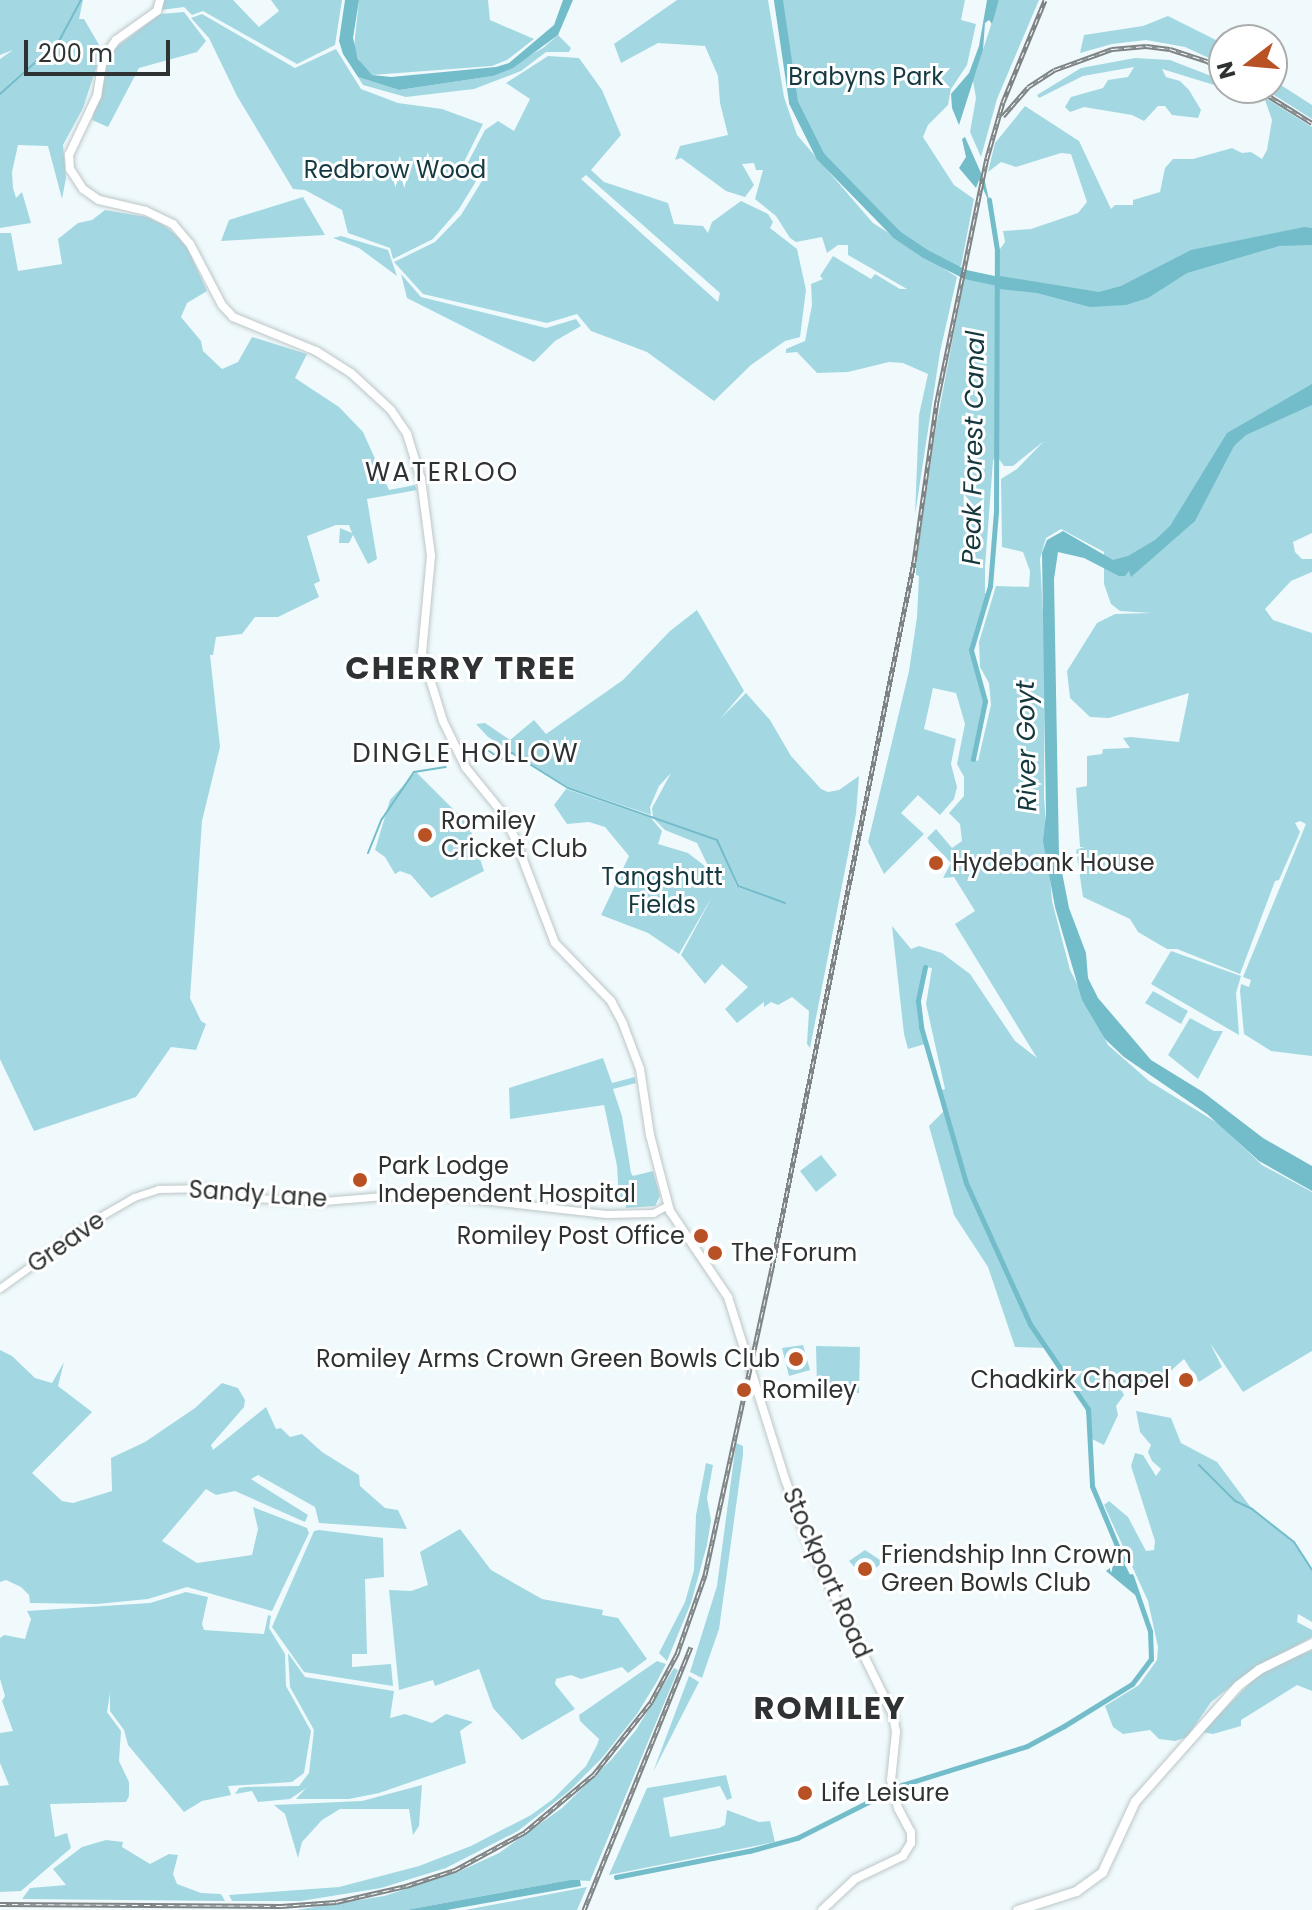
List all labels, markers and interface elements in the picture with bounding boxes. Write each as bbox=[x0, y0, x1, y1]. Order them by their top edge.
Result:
scale bar bbox=[28, 24, 174, 74]
north arrow bbox=[1208, 24, 1288, 104]
text: 200 m bbox=[38, 37, 113, 70]
text: N bbox=[1209, 58, 1244, 82]
park label: Brabyns Park bbox=[788, 63, 944, 91]
park label: Redbrow Wood bbox=[304, 156, 486, 184]
water label: Peak Forest Canal bbox=[956, 330, 992, 566]
district label: WATERLOO bbox=[365, 457, 519, 489]
district label: CHERRY TREE bbox=[345, 649, 577, 687]
water label: River Goyt bbox=[1010, 680, 1044, 812]
district label: DINGLE HOLLOW bbox=[352, 738, 580, 770]
place label: Romiley Cricket Club bbox=[441, 807, 587, 863]
marker: Romiley Cricket Club bbox=[416, 826, 434, 844]
place label: Hydebank House bbox=[952, 849, 1155, 877]
marker: Hydebank House bbox=[927, 854, 945, 872]
park label: Tangshutt Fields bbox=[601, 863, 723, 919]
place label: Park Lodge Independent Hospital bbox=[378, 1152, 636, 1208]
marker: Park Lodge Independent Hospital bbox=[349, 1169, 371, 1191]
street label: Sandy Lane bbox=[188, 1175, 328, 1213]
street label: Greave bbox=[22, 1205, 110, 1279]
place label: Romiley Post Office bbox=[457, 1222, 685, 1250]
marker: Romiley Post Office bbox=[692, 1227, 710, 1245]
place label: The Forum bbox=[731, 1239, 857, 1267]
marker: The Forum bbox=[706, 1244, 724, 1262]
place label: Romiley Arms Crown Green Bowls Club bbox=[316, 1345, 780, 1373]
marker: Romiley Arms Crown Green Bowls Club bbox=[787, 1350, 805, 1368]
place label: Chadkirk Chapel bbox=[971, 1366, 1170, 1394]
marker: Chadkirk Chapel bbox=[1177, 1371, 1195, 1389]
place label: Romiley bbox=[762, 1376, 857, 1404]
marker: Romiley bbox=[733, 1379, 755, 1401]
street label: Stockport Road bbox=[777, 1483, 877, 1663]
place label: Friendship Inn Crown Green Bowls Club bbox=[881, 1541, 1132, 1597]
marker: Friendship Inn Crown Green Bowls Club bbox=[856, 1560, 874, 1578]
district label: ROMILEY bbox=[754, 1689, 906, 1727]
place label: Life Leisure bbox=[821, 1779, 949, 1807]
marker: Life Leisure bbox=[796, 1784, 814, 1802]

